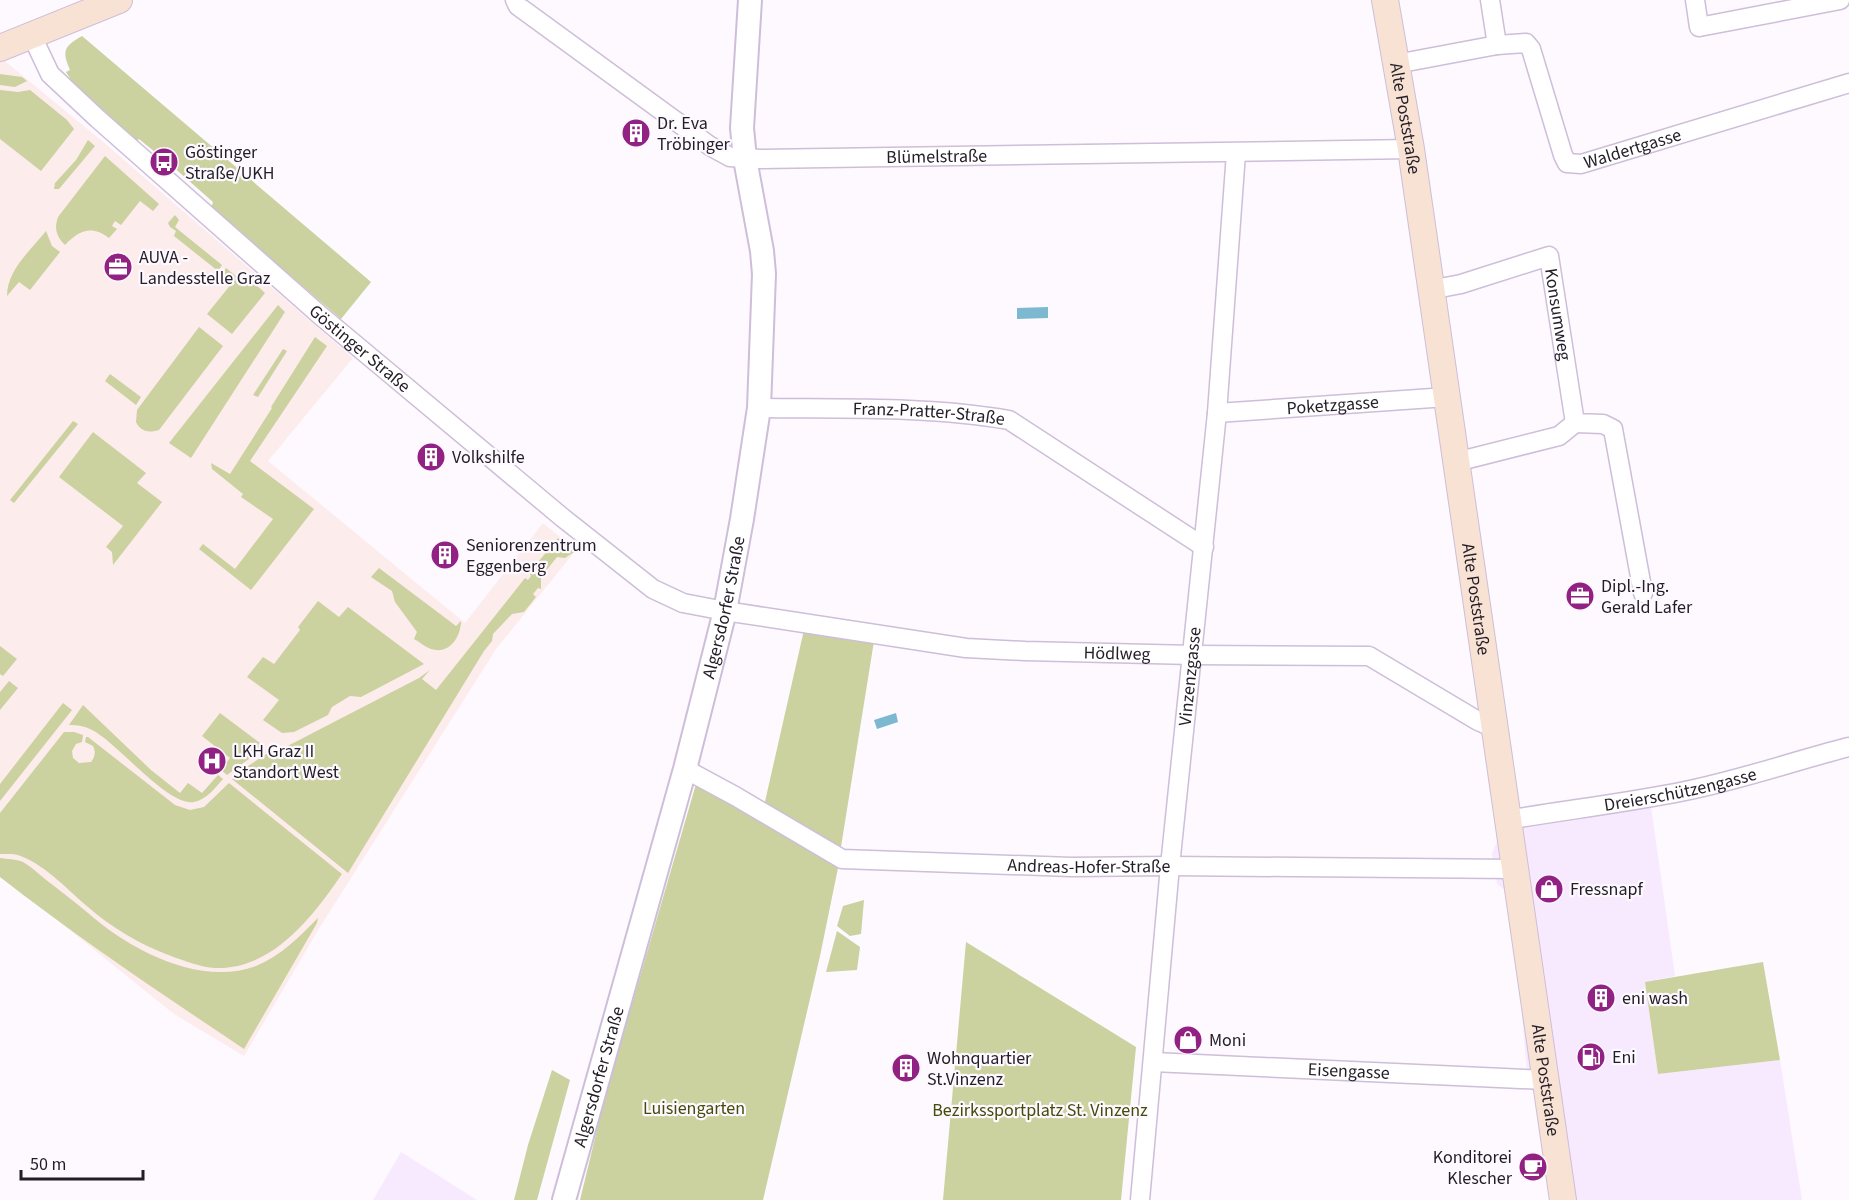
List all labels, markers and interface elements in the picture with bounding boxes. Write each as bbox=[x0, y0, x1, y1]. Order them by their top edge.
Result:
street label: Alte Poststraße bbox=[1383, 61, 1426, 176]
place label: Dr. Eva Tröbinger bbox=[657, 111, 731, 157]
building icon: Dr. Eva Tröbinger bbox=[620, 117, 652, 149]
street label: Waldertgasse bbox=[1581, 122, 1684, 175]
place label: Göstinger Straße/UKH bbox=[185, 140, 275, 186]
street label: Blümelstraße bbox=[886, 144, 987, 170]
bus stop icon: Göstinger Straße/UKH bbox=[148, 146, 180, 178]
place label: AUVA - Landesstelle Graz bbox=[139, 245, 271, 291]
office icon: AUVA - Landesstelle Graz bbox=[102, 251, 134, 283]
street label: Konsumweg bbox=[1538, 267, 1577, 362]
street label: Göstinger Straße bbox=[303, 299, 416, 399]
street label: Poketzgasse bbox=[1286, 390, 1380, 421]
street label: Franz-Pratter-Straße bbox=[853, 397, 1007, 432]
building icon: Volkshilfe bbox=[415, 441, 447, 473]
place label: Volkshilfe bbox=[452, 445, 525, 470]
place label: Seniorenzentrum Eggenberg bbox=[466, 533, 597, 579]
street label: Algersdorfer Straße bbox=[696, 534, 752, 681]
building icon: Seniorenzentrum Eggenberg bbox=[429, 539, 461, 571]
street label: Alte Poststraße bbox=[1455, 542, 1496, 657]
place label: Dipl.-Ing. Gerald Lafer bbox=[1601, 574, 1693, 620]
office icon: Dipl.-Ing. Gerald Lafer bbox=[1564, 580, 1596, 612]
street label: Vinzenzgasse bbox=[1173, 626, 1208, 727]
street label: Hödlweg bbox=[1083, 640, 1151, 667]
place label: LKH Graz II Standort West bbox=[233, 739, 339, 785]
hospital icon: LKH Graz II Standort West bbox=[196, 745, 228, 777]
street label: Dreierschützengasse bbox=[1602, 762, 1760, 818]
street label: Andreas-Hofer-Straße bbox=[1007, 853, 1171, 880]
shop icon: Fressnapf bbox=[1533, 873, 1565, 905]
place label: Fressnapf bbox=[1570, 877, 1643, 902]
building icon: eni wash bbox=[1585, 982, 1617, 1014]
place label: eni wash bbox=[1622, 986, 1688, 1011]
street label: Algersdorfer Straße bbox=[567, 1004, 631, 1150]
street label: Alte Poststraße bbox=[1525, 1023, 1566, 1138]
shop icon: Moni bbox=[1172, 1024, 1204, 1056]
place label: Moni bbox=[1209, 1028, 1246, 1053]
fuel station icon: Eni bbox=[1575, 1041, 1607, 1073]
place label: Eni bbox=[1612, 1045, 1636, 1070]
place label: Wohnquartier St.Vinzenz bbox=[927, 1046, 1032, 1092]
building icon: Wohnquartier St.Vinzenz bbox=[890, 1052, 922, 1084]
street label: Eisengasse bbox=[1307, 1057, 1390, 1086]
park label: Luisiengarten bbox=[643, 1096, 745, 1121]
park label: Bezirkssportplatz St. Vinzenz bbox=[932, 1098, 1148, 1123]
scale bar bbox=[21, 1143, 142, 1181]
place label: Konditorei Klescher bbox=[1433, 1145, 1513, 1191]
cafe icon: Konditorei Klescher bbox=[1517, 1151, 1549, 1183]
text: 50 m bbox=[30, 1152, 66, 1177]

